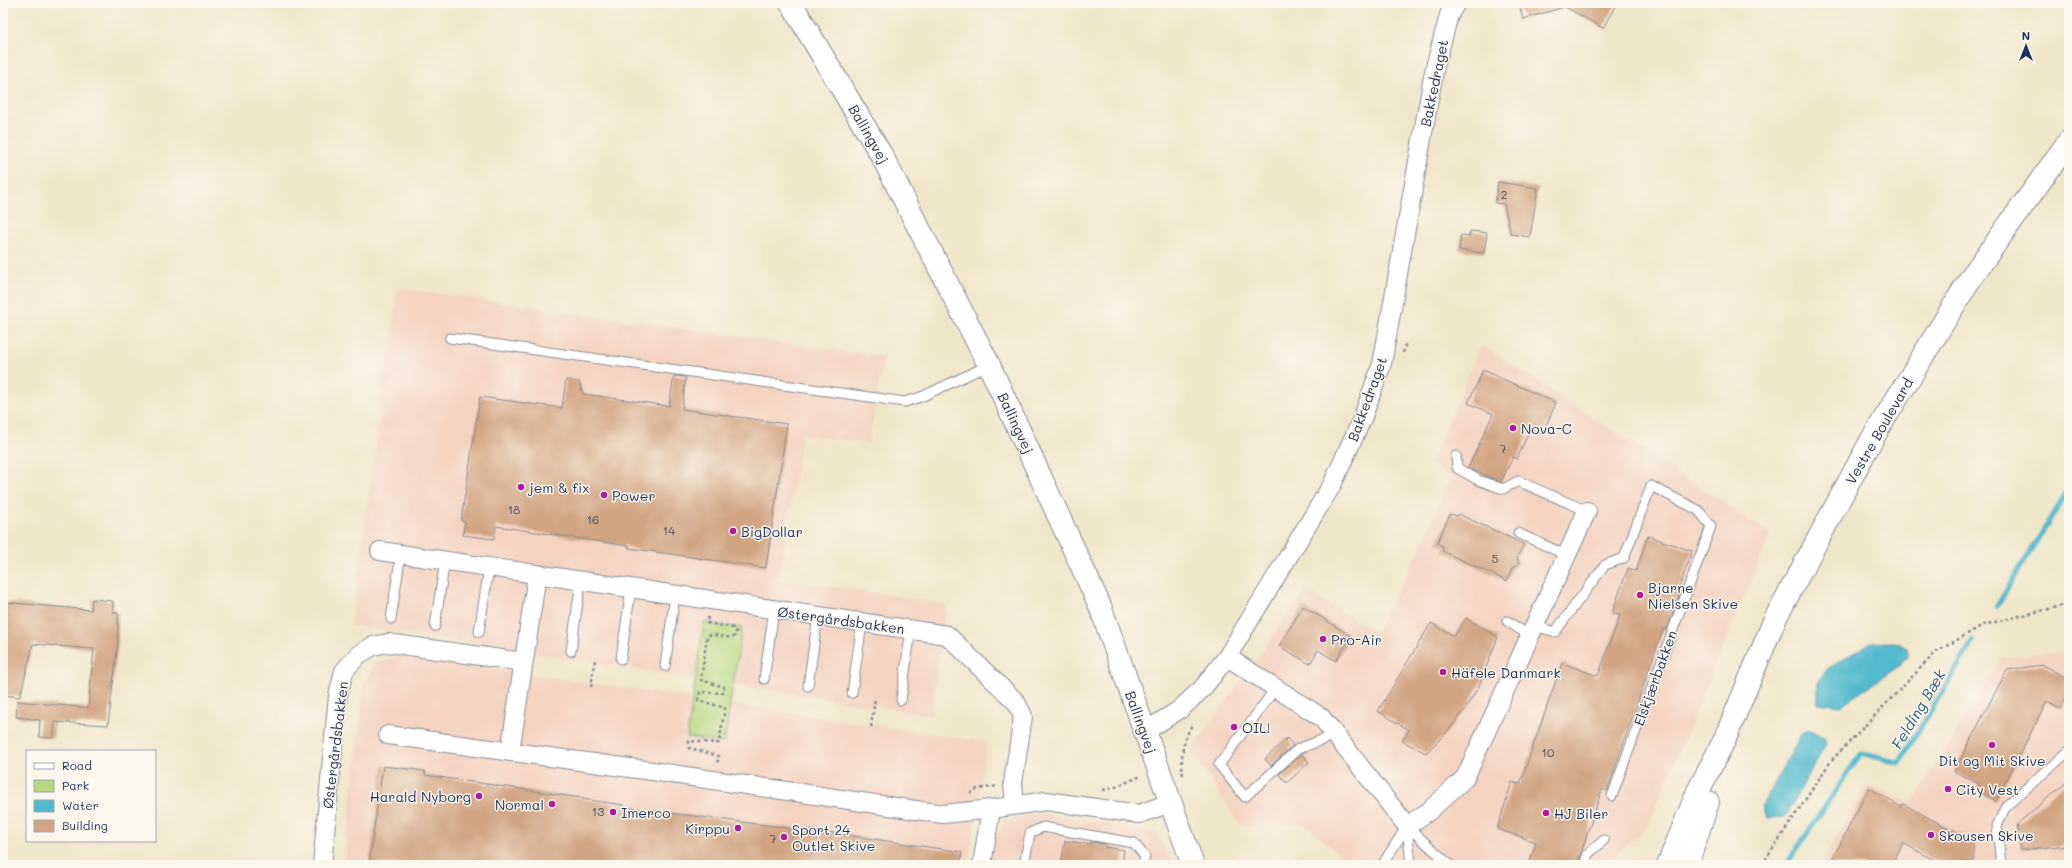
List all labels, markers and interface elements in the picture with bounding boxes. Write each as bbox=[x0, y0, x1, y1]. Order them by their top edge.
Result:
north arrow bbox=[2006, 26, 2046, 66]
text: N bbox=[2022, 28, 2030, 43]
street label: Bakkedraget bbox=[1416, 38, 1452, 128]
street label: Ballingvej bbox=[844, 101, 894, 167]
house number: 2 bbox=[1501, 186, 1507, 202]
street label: Bakkedraget bbox=[1343, 354, 1391, 444]
street label: Vestre Boulevard bbox=[1841, 374, 1917, 488]
street label: Ballingvej bbox=[994, 389, 1038, 457]
place label: Nova-C bbox=[1521, 419, 1572, 438]
marker: Nova-C bbox=[1508, 423, 1518, 433]
house number: 7 bbox=[1500, 440, 1507, 456]
place label: jem & fix bbox=[527, 478, 589, 497]
marker: jem & fix bbox=[516, 482, 526, 492]
place label: Power bbox=[612, 486, 655, 505]
marker: Power bbox=[599, 490, 609, 500]
house number: 18 bbox=[508, 501, 520, 517]
house number: 16 bbox=[587, 511, 599, 527]
house number: 14 bbox=[663, 522, 675, 538]
place label: BigDollar bbox=[741, 522, 803, 541]
marker: BigDollar bbox=[728, 526, 738, 536]
house number: 5 bbox=[1492, 550, 1499, 566]
place label: Bjarne Nielsen Skive bbox=[1648, 578, 1738, 613]
marker: Bjarne Nielsen Skive bbox=[1635, 590, 1645, 600]
street label: Østergårdsbakken bbox=[776, 602, 906, 638]
street label: Elskjærbakken bbox=[1629, 628, 1681, 728]
place label: Pro-Air bbox=[1331, 630, 1382, 649]
marker: Pro-Air bbox=[1318, 634, 1328, 644]
place label: Häfele Danmark bbox=[1451, 663, 1561, 682]
water label: Felding Bæk bbox=[1886, 665, 1950, 753]
marker: Häfele Danmark bbox=[1438, 667, 1448, 677]
street label: Østergårdsbakken bbox=[318, 680, 352, 810]
street label: Ballingvej bbox=[1121, 688, 1161, 756]
place label: OIL! bbox=[1242, 718, 1270, 737]
marker: OIL! bbox=[1229, 722, 1239, 732]
marker: Dit og Mit Skive bbox=[1987, 740, 1997, 750]
house number: 10 bbox=[1542, 744, 1555, 760]
legend bbox=[26, 750, 156, 842]
place label: Dit og Mit Skive bbox=[1938, 751, 2046, 770]
text: Road bbox=[62, 757, 92, 773]
text: Park bbox=[62, 777, 89, 793]
place label: City Vest bbox=[1956, 780, 2019, 799]
marker: City Vest bbox=[1943, 784, 1953, 794]
place label: Harald Nyborg bbox=[370, 787, 471, 806]
marker: Harald Nyborg bbox=[474, 791, 484, 801]
place label: Normal bbox=[495, 795, 544, 814]
text: Water bbox=[62, 797, 99, 813]
marker: Normal bbox=[547, 799, 557, 809]
house number: 13 bbox=[592, 803, 604, 819]
place label: Imerco bbox=[621, 803, 671, 822]
place label: HJ Biler bbox=[1554, 804, 1608, 823]
marker: Imerco bbox=[608, 807, 618, 817]
marker: HJ Biler bbox=[1541, 808, 1551, 818]
text: Building bbox=[62, 817, 108, 833]
place label: Kirppu bbox=[685, 819, 730, 838]
place label: Sport 24 Outlet Skive bbox=[792, 820, 875, 855]
marker: Kirppu bbox=[733, 823, 743, 833]
place label: Skousen Skive bbox=[1939, 826, 2034, 845]
house number: 7 bbox=[770, 830, 777, 846]
marker: Skousen Skive bbox=[1926, 830, 1936, 840]
marker: Sport 24 Outlet Skive bbox=[779, 832, 789, 842]

